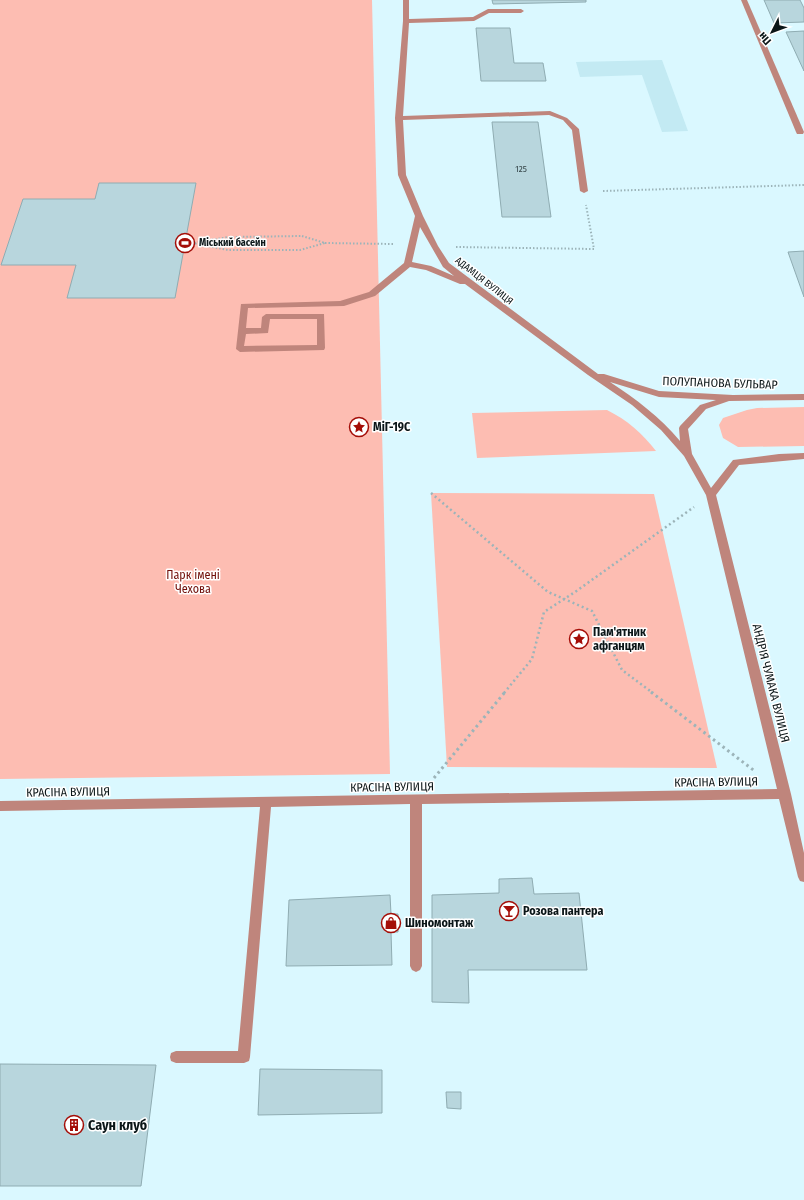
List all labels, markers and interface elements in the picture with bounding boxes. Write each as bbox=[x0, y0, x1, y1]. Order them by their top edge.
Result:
north arrow bbox=[752, 12, 792, 52]
text: Пн bbox=[756, 29, 774, 47]
house number: 125 bbox=[515, 164, 527, 174]
sports icon: Міський басейн bbox=[174, 232, 196, 254]
place label: Міський басейн bbox=[199, 237, 266, 249]
street label: АДАМЦЯ ВУЛИЦЯ bbox=[453, 255, 515, 307]
street label: ПОЛУПАНОВА БУЛЬВАР bbox=[662, 374, 778, 392]
place icon: МіГ-19С bbox=[348, 416, 370, 438]
place label: МіГ-19С bbox=[373, 420, 411, 434]
park label: Парк імені Чехова bbox=[166, 568, 220, 596]
street label: АНДРІЯ ЧУМАКА ВУЛИЦЯ bbox=[749, 622, 793, 744]
place label: Пам'ятник афганцям bbox=[593, 625, 647, 653]
place icon: Пам'ятник афганцям bbox=[568, 628, 590, 650]
street label: КРАСІНА ВУЛИЦЯ bbox=[674, 774, 758, 790]
street label: КРАСІНА ВУЛИЦЯ bbox=[350, 779, 434, 795]
street label: КРАСІНА ВУЛИЦЯ bbox=[26, 784, 110, 800]
bar icon: Розова пантера bbox=[498, 900, 520, 922]
place label: Розова пантера bbox=[523, 904, 603, 918]
shop icon: Шиномонтаж bbox=[380, 912, 402, 934]
place label: Шиномонтаж bbox=[405, 916, 474, 930]
building icon: Саун клуб bbox=[63, 1114, 85, 1136]
place label: Саун клуб bbox=[88, 1117, 147, 1134]

